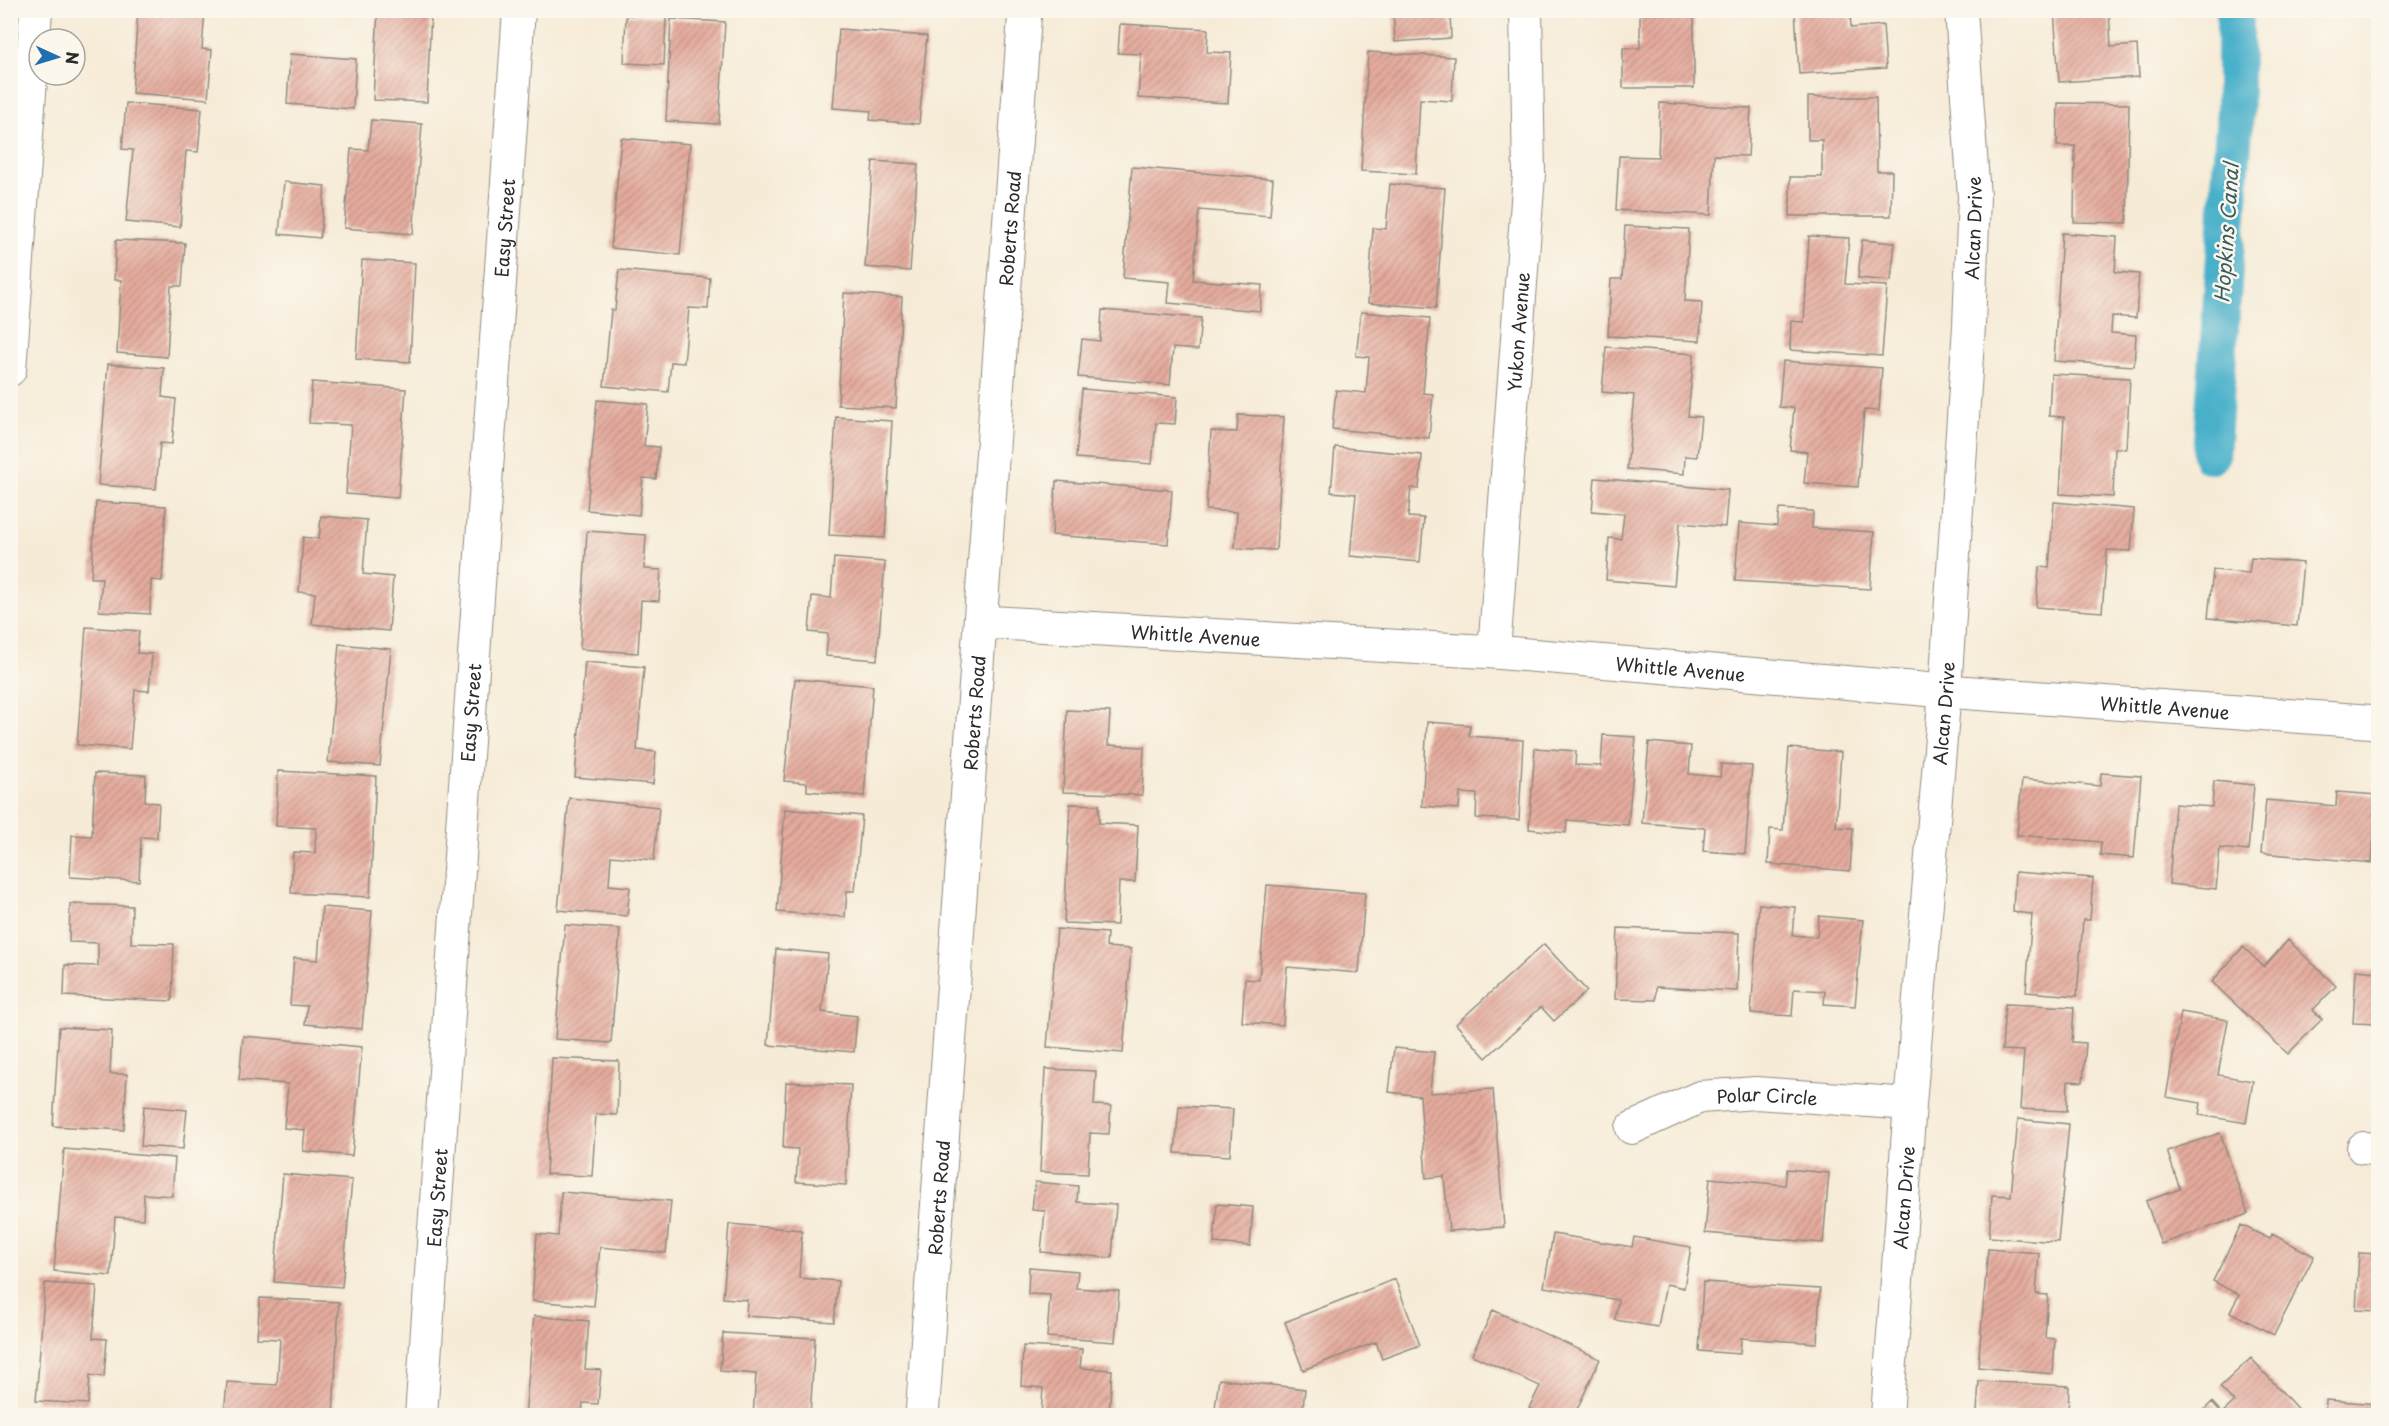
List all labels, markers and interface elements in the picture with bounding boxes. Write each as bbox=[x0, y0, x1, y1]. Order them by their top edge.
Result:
north arrow bbox=[27, 27, 87, 87]
text: N bbox=[61, 51, 85, 65]
water label: Hopkins Canal bbox=[2206, 159, 2246, 304]
street label: Roberts Road bbox=[991, 170, 1027, 287]
street label: Alcan Drive bbox=[1957, 176, 1988, 280]
street label: Easy Street bbox=[487, 178, 521, 278]
street label: Yukon Avenue bbox=[1500, 271, 1535, 393]
street label: Whittle Avenue bbox=[1130, 617, 1261, 652]
street label: Whittle Avenue bbox=[1615, 649, 1746, 687]
street label: Roberts Road bbox=[956, 654, 991, 772]
street label: Alcan Drive bbox=[1925, 661, 1960, 766]
street label: Easy Street bbox=[453, 662, 487, 763]
street label: Whittle Avenue bbox=[2099, 689, 2231, 725]
street label: Polar Circle bbox=[1716, 1079, 1819, 1111]
street label: Roberts Road bbox=[920, 1139, 956, 1256]
street label: Alcan Drive bbox=[1886, 1145, 1920, 1250]
street label: Easy Street bbox=[419, 1147, 453, 1248]

